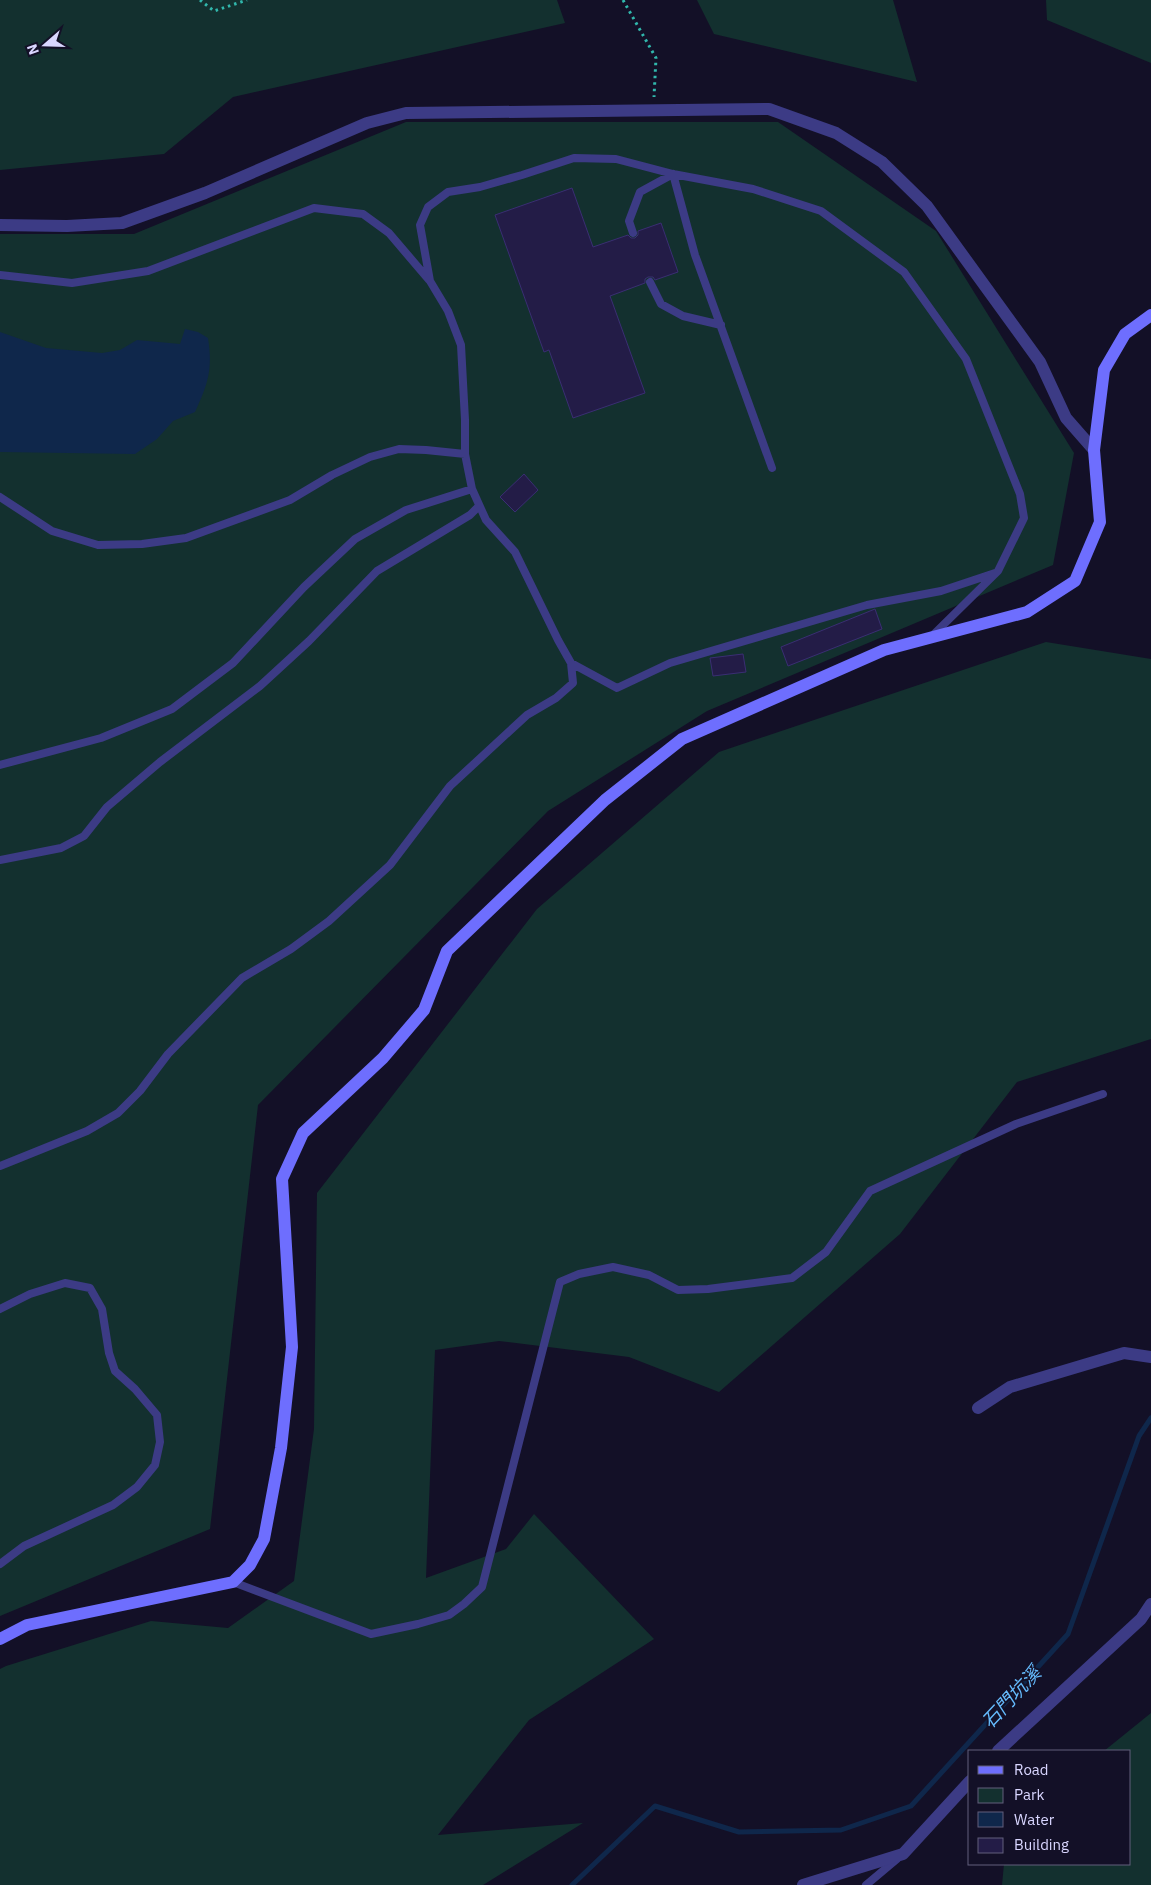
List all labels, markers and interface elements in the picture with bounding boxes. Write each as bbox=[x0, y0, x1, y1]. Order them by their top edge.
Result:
north arrow bbox=[20, 20, 70, 70]
text: N bbox=[23, 42, 43, 57]
water label: 石門坑溪 bbox=[976, 1659, 1048, 1733]
legend bbox=[968, 1750, 1131, 1865]
text: Road bbox=[1014, 1760, 1049, 1779]
text: Park bbox=[1014, 1785, 1044, 1804]
text: Water bbox=[1014, 1810, 1055, 1829]
text: Building bbox=[1014, 1835, 1069, 1854]

